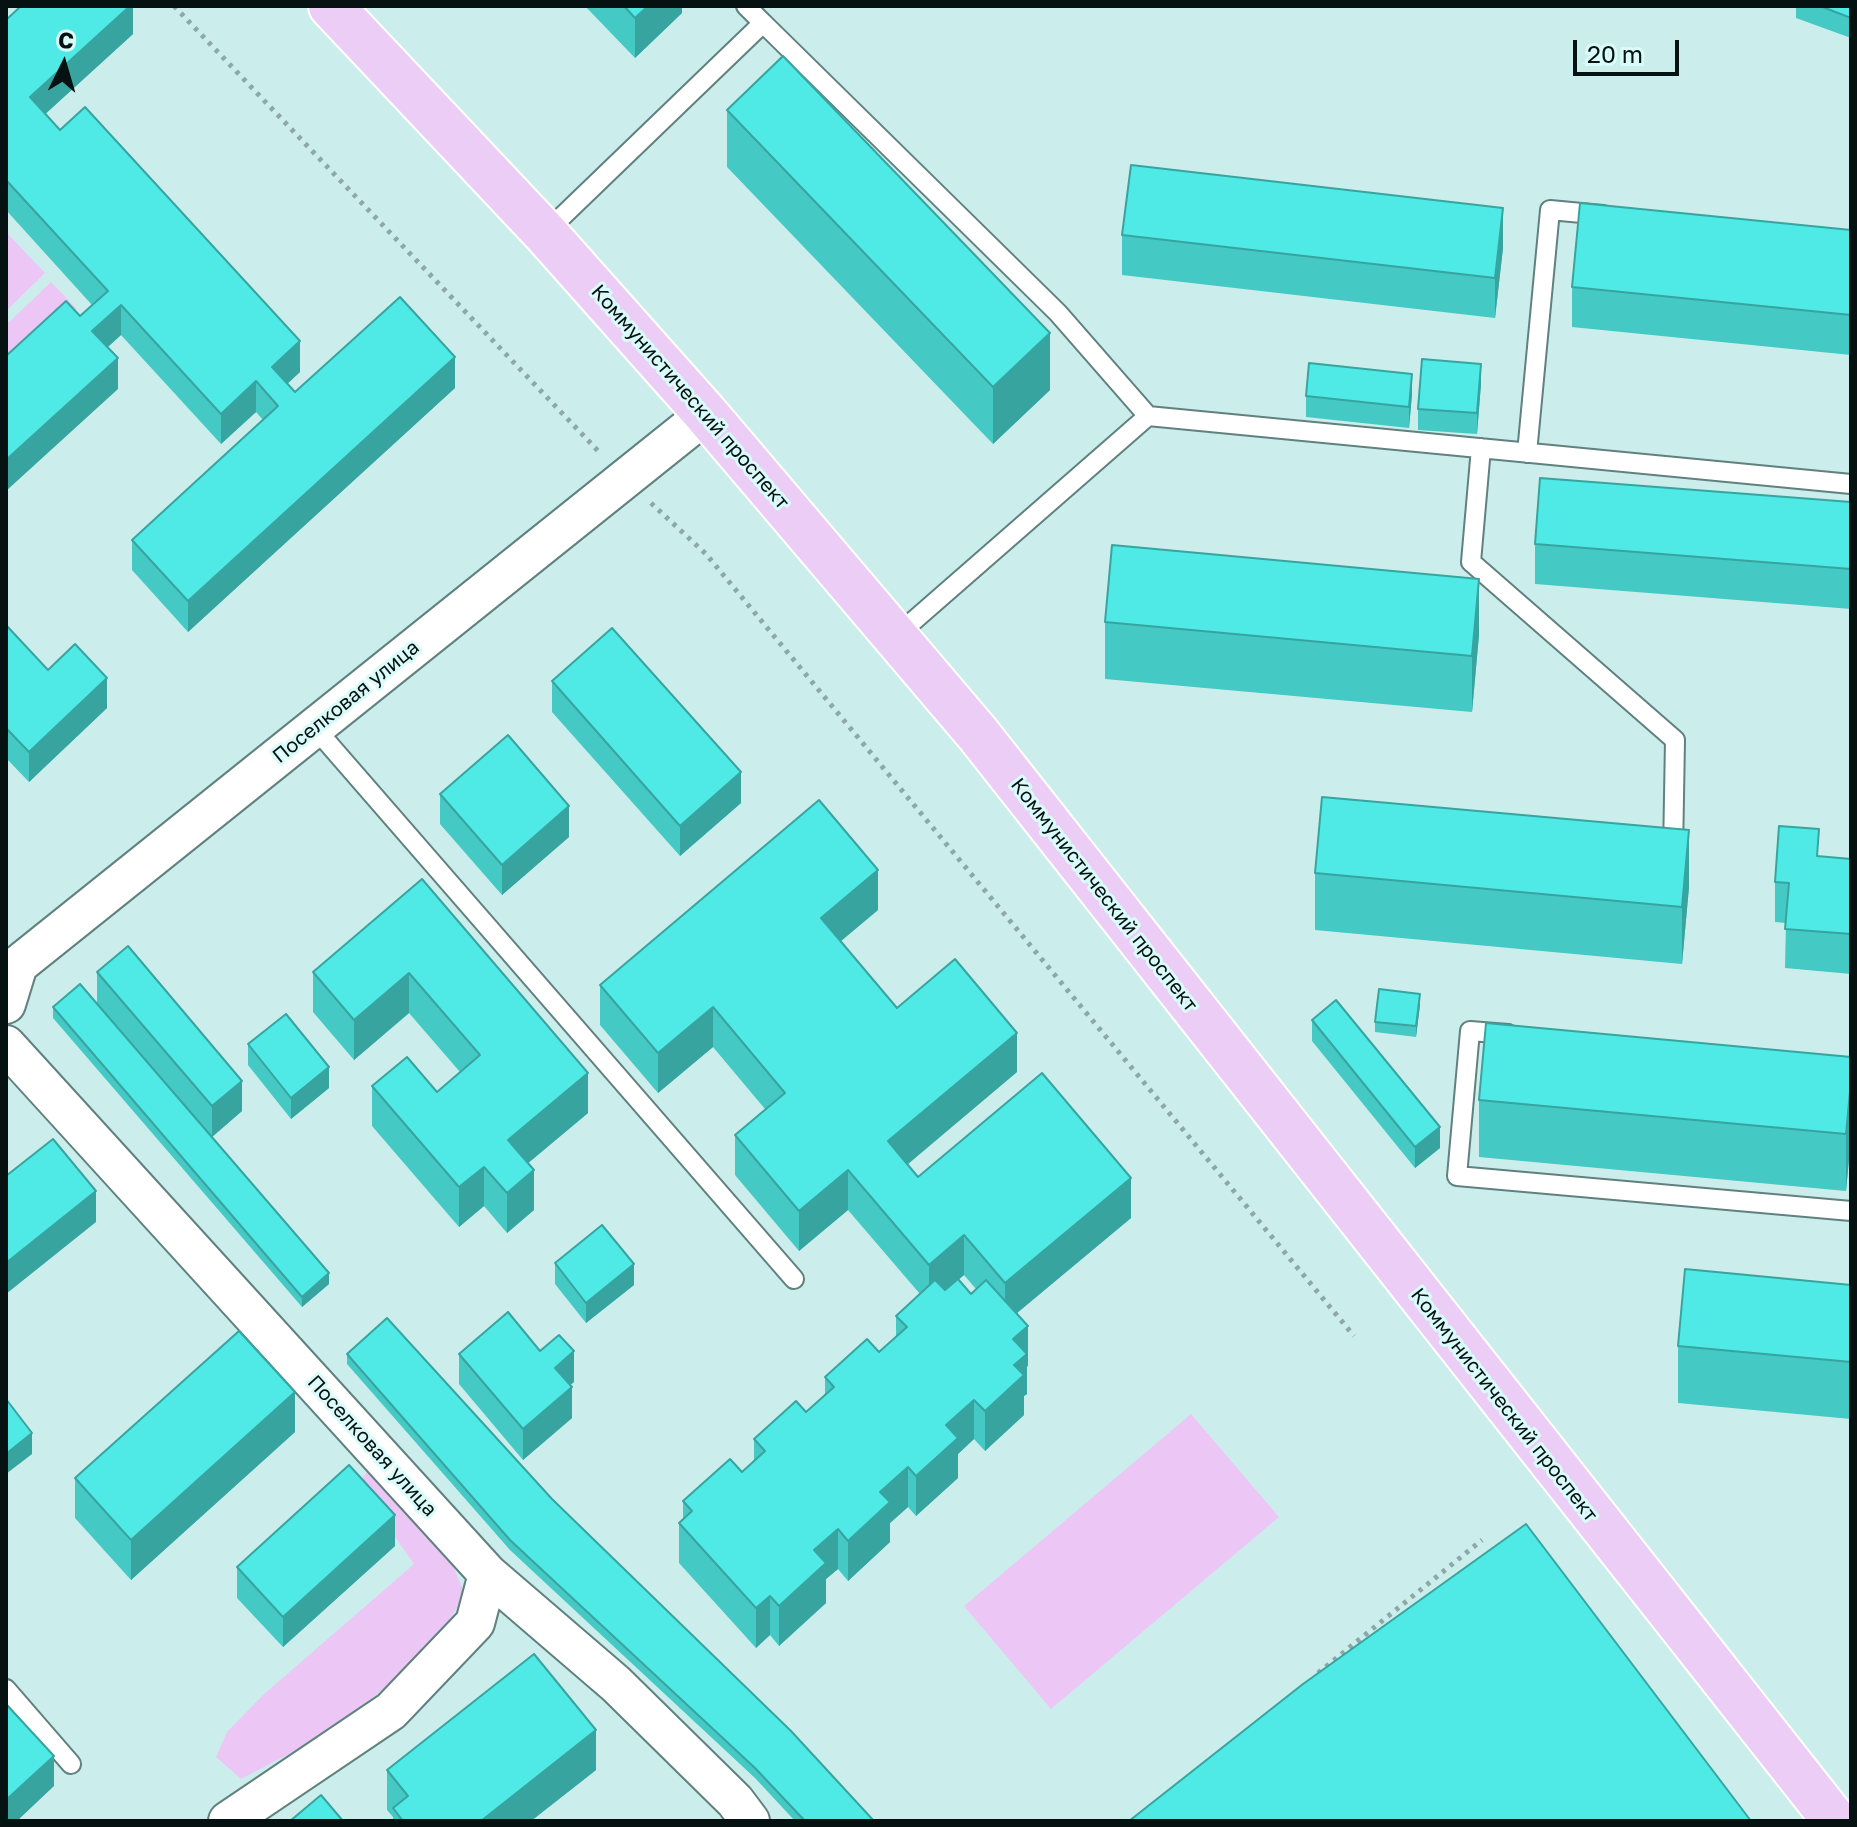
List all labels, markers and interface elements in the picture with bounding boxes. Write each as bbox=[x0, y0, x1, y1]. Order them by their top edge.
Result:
north arrow bbox=[24, 24, 104, 104]
scale bar bbox=[1577, 24, 1683, 74]
text: С bbox=[57, 25, 75, 54]
text: 20 m bbox=[1587, 39, 1643, 68]
street label: Коммунистический проспект bbox=[586, 280, 794, 514]
street label: Поселковая улица bbox=[268, 636, 424, 768]
street label: Коммунистический проспект bbox=[1005, 774, 1203, 1016]
street label: Коммунистический проспект bbox=[1405, 1284, 1603, 1526]
street label: Поселковая улица bbox=[302, 1370, 442, 1522]

